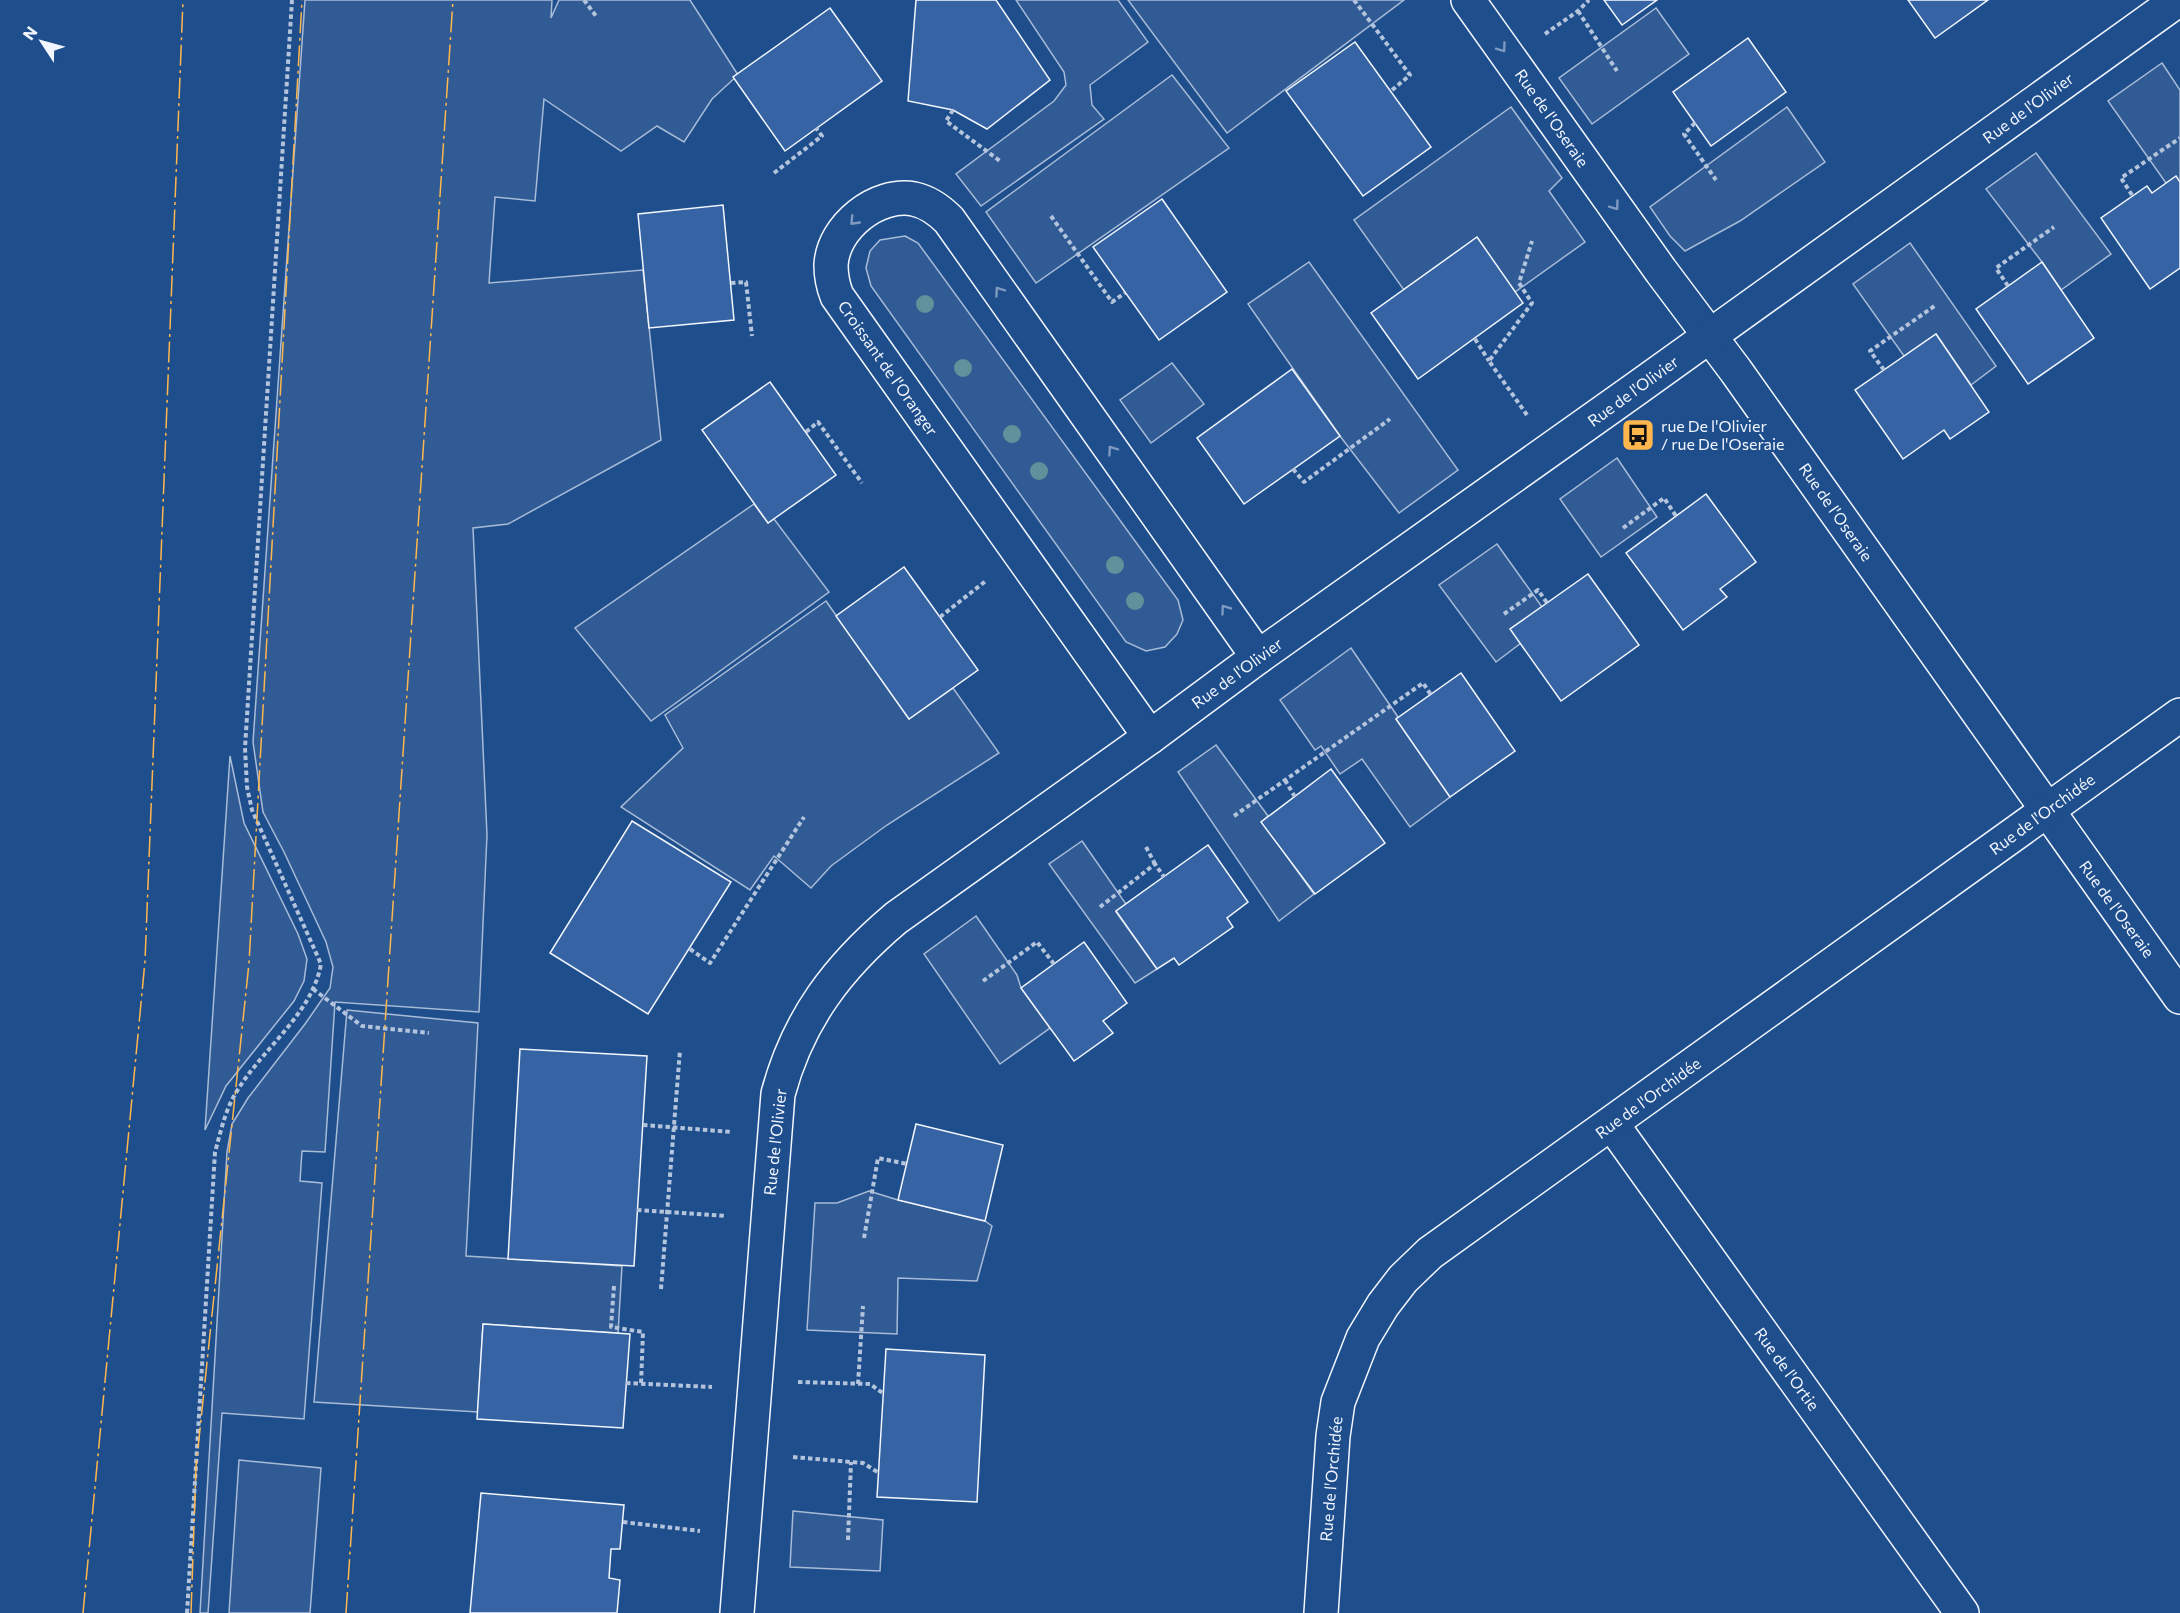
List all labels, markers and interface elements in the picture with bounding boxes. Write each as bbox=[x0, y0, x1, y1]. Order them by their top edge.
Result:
north arrow bbox=[12, 12, 72, 72]
text: N bbox=[18, 22, 41, 43]
one-way arrow bbox=[1494, 41, 1505, 52]
street label: Rue de l'Oseraie bbox=[1512, 65, 1593, 170]
street label: Rue de l'Olivier bbox=[1979, 68, 2077, 147]
one-way arrow bbox=[1608, 200, 1619, 211]
one-way arrow bbox=[850, 215, 861, 225]
one-way arrow bbox=[995, 286, 1006, 297]
street label: Croissant de l'Oranger bbox=[835, 296, 943, 439]
street label: Rue de l'Olivier bbox=[1584, 351, 1682, 430]
place label: rue De l'Olivier / rue De l'Oseraie bbox=[1661, 416, 1785, 453]
bus stop icon: rue De l'Olivier / rue De l'Oseraie bbox=[1620, 417, 1656, 453]
one-way arrow bbox=[1108, 446, 1119, 457]
street label: Rue de l'Oseraie bbox=[1796, 459, 1877, 564]
one-way arrow bbox=[1221, 605, 1232, 616]
street label: Rue de l'Olivier bbox=[1188, 633, 1286, 712]
street label: Rue de l'Orchidée bbox=[1985, 769, 2098, 858]
street label: Rue de l'Oseraie bbox=[2076, 857, 2159, 961]
street label: Rue de l'Orchidée bbox=[1591, 1053, 1704, 1142]
street label: Rue de l'Olivier bbox=[759, 1087, 790, 1196]
street label: Rue de l'Ortie bbox=[1751, 1324, 1824, 1414]
street label: Rue de l'Orchidée bbox=[1316, 1416, 1345, 1542]

